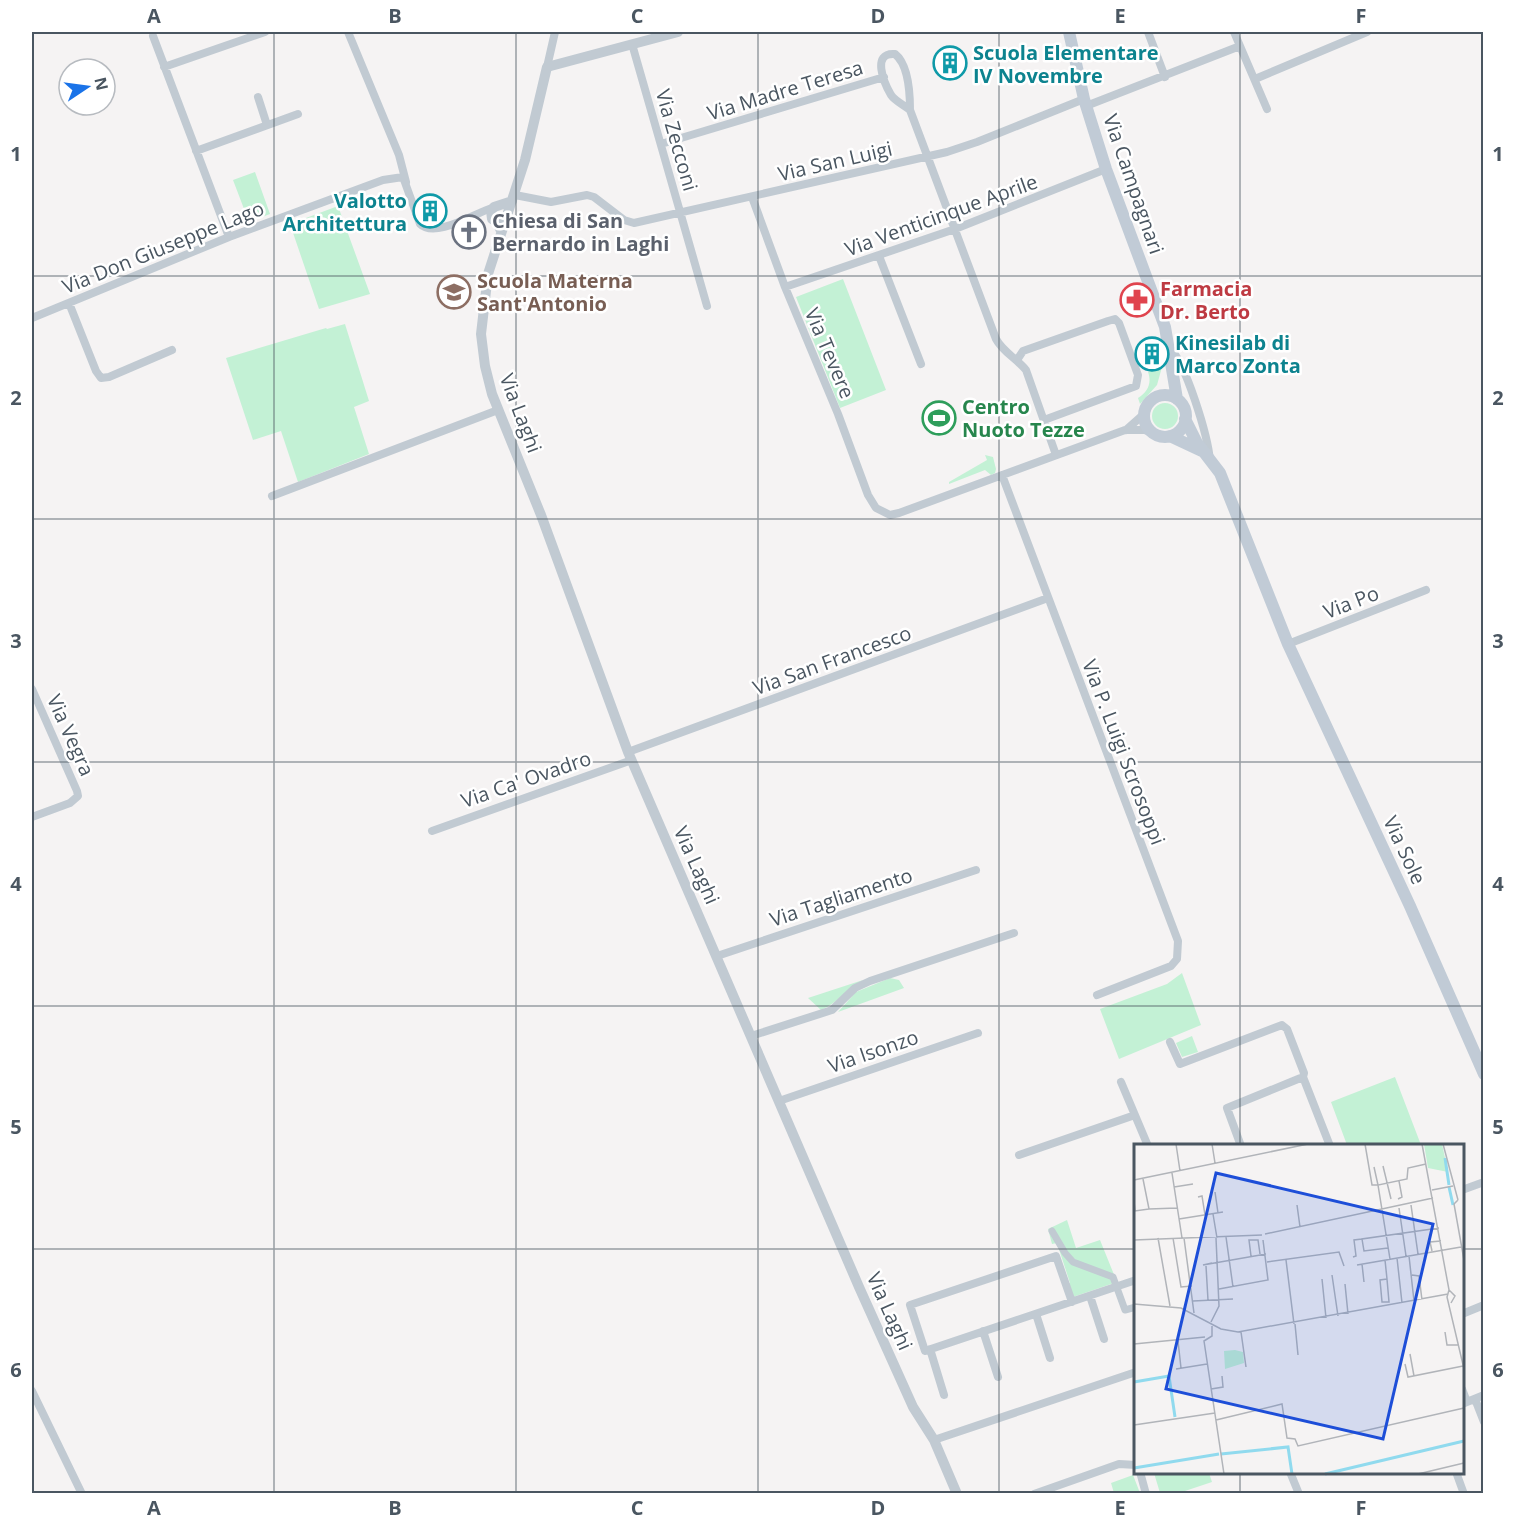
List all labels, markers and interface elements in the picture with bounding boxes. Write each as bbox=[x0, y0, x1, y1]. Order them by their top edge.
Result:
text: A bbox=[147, 2, 161, 29]
text: B bbox=[388, 2, 402, 29]
text: C bbox=[631, 2, 644, 29]
text: D bbox=[871, 2, 885, 29]
text: E bbox=[1114, 2, 1126, 29]
text: F bbox=[1356, 2, 1366, 29]
place label: Scuola Elementare IV Novembre bbox=[973, 39, 1159, 89]
building icon: Scuola Elementare IV Novembre bbox=[932, 45, 968, 81]
street label: Via Madre Teresa bbox=[704, 53, 866, 127]
north arrow bbox=[57, 57, 117, 117]
text: N bbox=[89, 75, 114, 92]
street label: Via Zecconi bbox=[650, 86, 704, 194]
street label: Via Campagnari bbox=[1097, 110, 1171, 258]
street label: Via San Luigi bbox=[775, 135, 895, 187]
text: 1 bbox=[10, 140, 22, 167]
text: 1 bbox=[1492, 140, 1504, 167]
street label: Via Venticinque Aprile bbox=[841, 168, 1041, 262]
place label: Valotto Architettura bbox=[282, 187, 407, 237]
building icon: Valotto Architettura bbox=[412, 193, 448, 229]
street label: Via Don Giuseppe Lago bbox=[58, 194, 268, 300]
place label: Chiesa di San Bernardo in Laghi bbox=[492, 207, 669, 257]
church icon: Chiesa di San Bernardo in Laghi bbox=[451, 214, 487, 250]
place label: Scuola Materna Sant'Antonio bbox=[477, 267, 633, 317]
school or university icon: Scuola Materna Sant'Antonio bbox=[436, 274, 472, 310]
place label: Farmacia Dr. Berto bbox=[1160, 275, 1252, 325]
pharmacy icon: Farmacia Dr. Berto bbox=[1119, 282, 1155, 318]
street label: Via Tevere bbox=[799, 303, 861, 403]
place label: Kinesilab di Marco Zonta bbox=[1175, 329, 1301, 379]
building icon: Kinesilab di Marco Zonta bbox=[1134, 336, 1170, 372]
street label: Via Laghi bbox=[494, 369, 548, 457]
text: 2 bbox=[10, 384, 22, 411]
text: 2 bbox=[1492, 384, 1504, 411]
place label: Centro Nuoto Tezze bbox=[962, 393, 1085, 443]
sports icon: Centro Nuoto Tezze bbox=[921, 400, 957, 436]
street label: Via Po bbox=[1319, 579, 1383, 625]
street label: Via San Francesco bbox=[749, 619, 915, 701]
text: 3 bbox=[10, 627, 22, 654]
text: 3 bbox=[1492, 627, 1504, 654]
street label: Via P. Luigi Scrosoppi bbox=[1076, 655, 1172, 849]
street label: Via Vegra bbox=[41, 690, 101, 780]
street label: Via Ca' Ovadro bbox=[457, 744, 595, 814]
street label: Via Sole bbox=[1377, 811, 1433, 889]
street label: Via Laghi bbox=[668, 822, 726, 908]
street label: Via Tagliamento bbox=[766, 861, 916, 933]
text: 4 bbox=[10, 870, 22, 897]
text: 4 bbox=[1492, 870, 1504, 897]
street label: Via Isonzo bbox=[824, 1023, 922, 1079]
text: 5 bbox=[10, 1113, 22, 1140]
text: 5 bbox=[1492, 1113, 1504, 1140]
inset map bbox=[1134, 1144, 1464, 1474]
street label: Via Laghi bbox=[861, 1268, 919, 1354]
text: 6 bbox=[10, 1356, 22, 1383]
text: 6 bbox=[1492, 1356, 1504, 1383]
text: A bbox=[147, 1494, 161, 1521]
text: B bbox=[388, 1494, 402, 1521]
text: C bbox=[631, 1494, 644, 1521]
text: D bbox=[871, 1494, 885, 1521]
text: E bbox=[1114, 1494, 1126, 1521]
text: F bbox=[1356, 1494, 1366, 1521]

